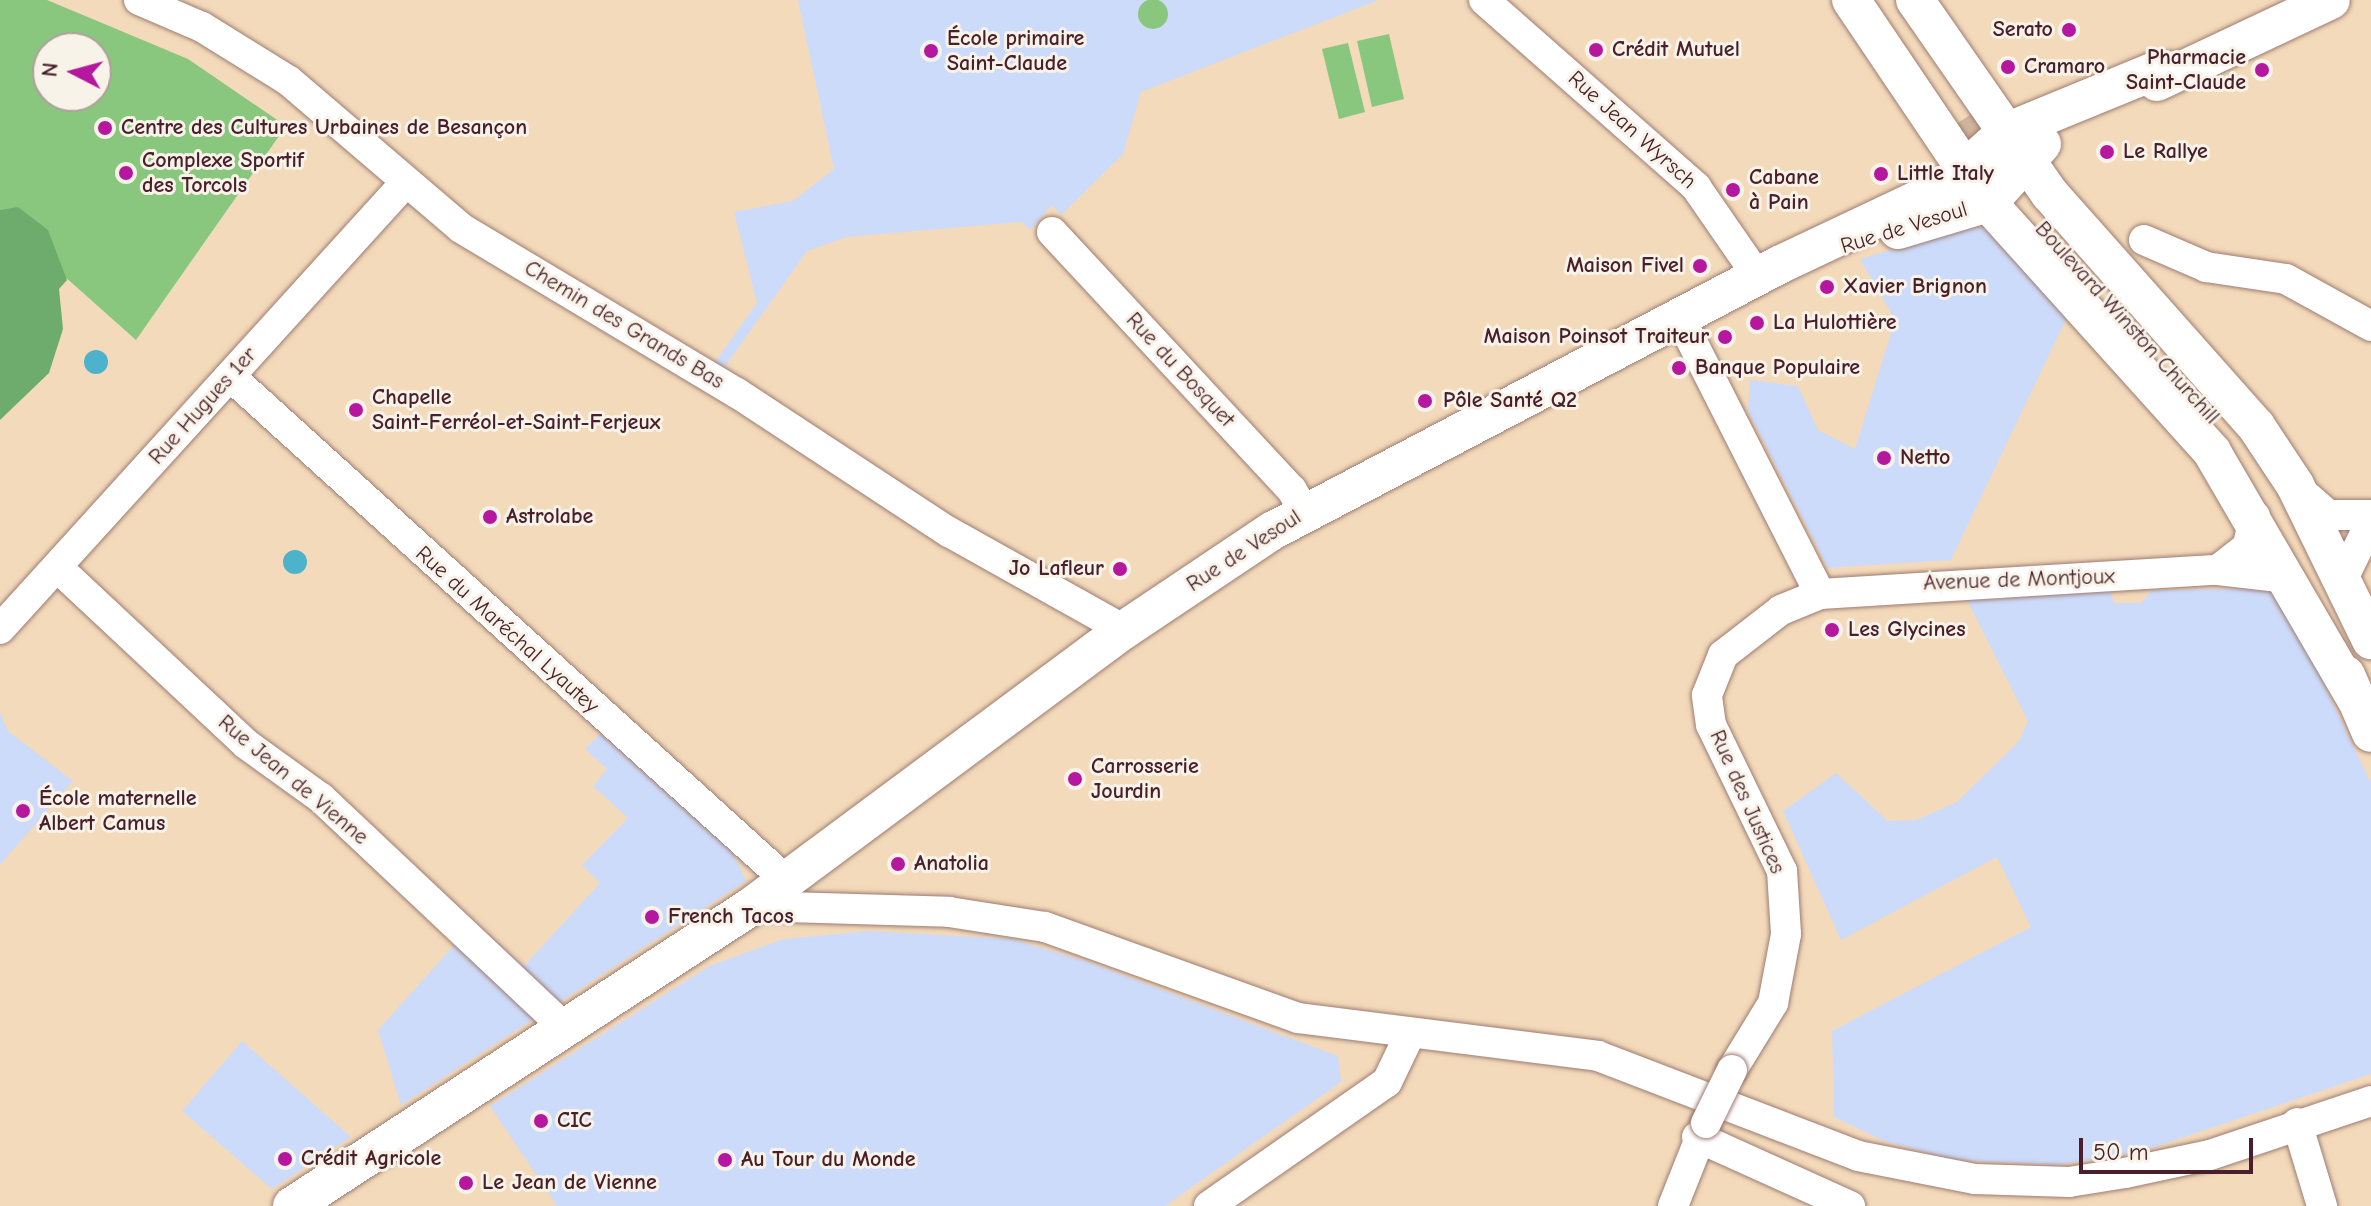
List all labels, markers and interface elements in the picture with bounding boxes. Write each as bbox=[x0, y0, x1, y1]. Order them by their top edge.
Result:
place label: Serato bbox=[1993, 17, 2053, 43]
marker: Serato bbox=[2060, 21, 2078, 39]
place label: École primaire Saint-Claude bbox=[947, 25, 1084, 76]
north arrow bbox=[32, 32, 112, 112]
place label: Crédit Mutuel bbox=[1612, 37, 1740, 63]
marker: Crédit Mutuel bbox=[1587, 41, 1605, 59]
marker: École primaire Saint-Claude bbox=[922, 42, 940, 60]
place label: Pharmacie Saint-Claude bbox=[2126, 44, 2246, 96]
place label: Cramaro bbox=[2024, 54, 2105, 80]
marker: Cramaro bbox=[1999, 58, 2017, 76]
text: N bbox=[36, 61, 64, 78]
marker: Pharmacie Saint-Claude bbox=[2253, 61, 2271, 79]
street label: Rue Jean Wyrsch bbox=[1562, 65, 1702, 195]
place label: Centre des Cultures Urbaines de Besançon bbox=[121, 115, 527, 141]
marker: Centre des Cultures Urbaines de Besançon bbox=[96, 119, 114, 137]
place label: Le Rallye bbox=[2123, 139, 2208, 165]
marker: Le Rallye bbox=[2098, 143, 2116, 161]
place label: Complexe Sportif des Torcols bbox=[142, 147, 304, 198]
place label: Little Italy bbox=[1897, 161, 1994, 187]
marker: Complexe Sportif des Torcols bbox=[117, 164, 135, 182]
place label: Cabane à Pain bbox=[1749, 164, 1819, 216]
marker: Little Italy bbox=[1872, 165, 1890, 183]
marker: Cabane à Pain bbox=[1724, 181, 1742, 199]
street label: Rue de Vesoul bbox=[1837, 196, 1971, 260]
street label: Boulevard Winston Churchill bbox=[2029, 216, 2225, 430]
place label: Maison Fivel bbox=[1566, 253, 1684, 279]
street label: Chemin des Grands Bas bbox=[519, 255, 729, 395]
marker: Maison Fivel bbox=[1691, 257, 1709, 275]
place label: Xavier Brignon bbox=[1843, 274, 1987, 300]
marker: Xavier Brignon bbox=[1818, 278, 1836, 296]
street label: Rue du Bosquet bbox=[1120, 307, 1240, 433]
place label: La Hulottière bbox=[1773, 310, 1896, 336]
marker: La Hulottière bbox=[1748, 314, 1766, 332]
place label: Maison Poinsot Traiteur bbox=[1484, 324, 1709, 350]
marker: Maison Poinsot Traiteur bbox=[1716, 328, 1734, 346]
street label: Rue Hugues 1er bbox=[143, 342, 263, 470]
place label: Banque Populaire bbox=[1695, 355, 1860, 381]
marker: Banque Populaire bbox=[1670, 359, 1688, 377]
place label: Chapelle Saint-Ferréol-et-Saint-Ferjeux bbox=[372, 384, 661, 436]
place label: Pôle Santé Q2 bbox=[1443, 388, 1577, 414]
marker: Pôle Santé Q2 bbox=[1414, 390, 1436, 412]
marker: Chapelle Saint-Ferréol-et-Saint-Ferjeux bbox=[347, 401, 365, 419]
place label: Netto bbox=[1900, 445, 1950, 471]
marker: Netto bbox=[1875, 449, 1893, 467]
place label: Astrolabe bbox=[506, 504, 593, 530]
street label: Rue de Vesoul bbox=[1182, 504, 1306, 598]
marker: Astrolabe bbox=[481, 508, 499, 526]
street label: Rue du Maréchal Lyautey bbox=[410, 541, 604, 719]
place label: Jo Lafleur bbox=[1009, 556, 1104, 582]
marker: Jo Lafleur bbox=[1111, 560, 1129, 578]
street label: Avenue de Montjoux bbox=[1923, 563, 2115, 597]
place label: Les Glycines bbox=[1848, 617, 1965, 643]
marker: Les Glycines bbox=[1823, 621, 1841, 639]
street label: Rue Jean de Vienne bbox=[213, 710, 373, 850]
street label: Rue des Justices bbox=[1704, 726, 1790, 878]
place label: Carrosserie Jourdin bbox=[1091, 753, 1199, 804]
marker: Carrosserie Jourdin bbox=[1066, 770, 1084, 788]
place label: École maternelle Albert Camus bbox=[39, 785, 197, 836]
marker: École maternelle Albert Camus bbox=[14, 802, 32, 820]
place label: Anatolia bbox=[914, 851, 989, 877]
marker: Anatolia bbox=[889, 855, 907, 873]
place label: French Tacos bbox=[668, 904, 794, 930]
marker: French Tacos bbox=[643, 908, 661, 926]
place label: CIC bbox=[557, 1108, 592, 1134]
marker: CIC bbox=[532, 1112, 550, 1130]
scale bar bbox=[2083, 1122, 2257, 1172]
text: 50 m bbox=[2093, 1138, 2149, 1166]
place label: Crédit Agricole bbox=[301, 1146, 441, 1172]
place label: Au Tour du Monde bbox=[741, 1147, 916, 1173]
marker: Crédit Agricole bbox=[276, 1150, 294, 1168]
marker: Au Tour du Monde bbox=[716, 1151, 734, 1169]
place label: Le Jean de Vienne bbox=[482, 1170, 657, 1196]
marker: Le Jean de Vienne bbox=[457, 1174, 475, 1192]

